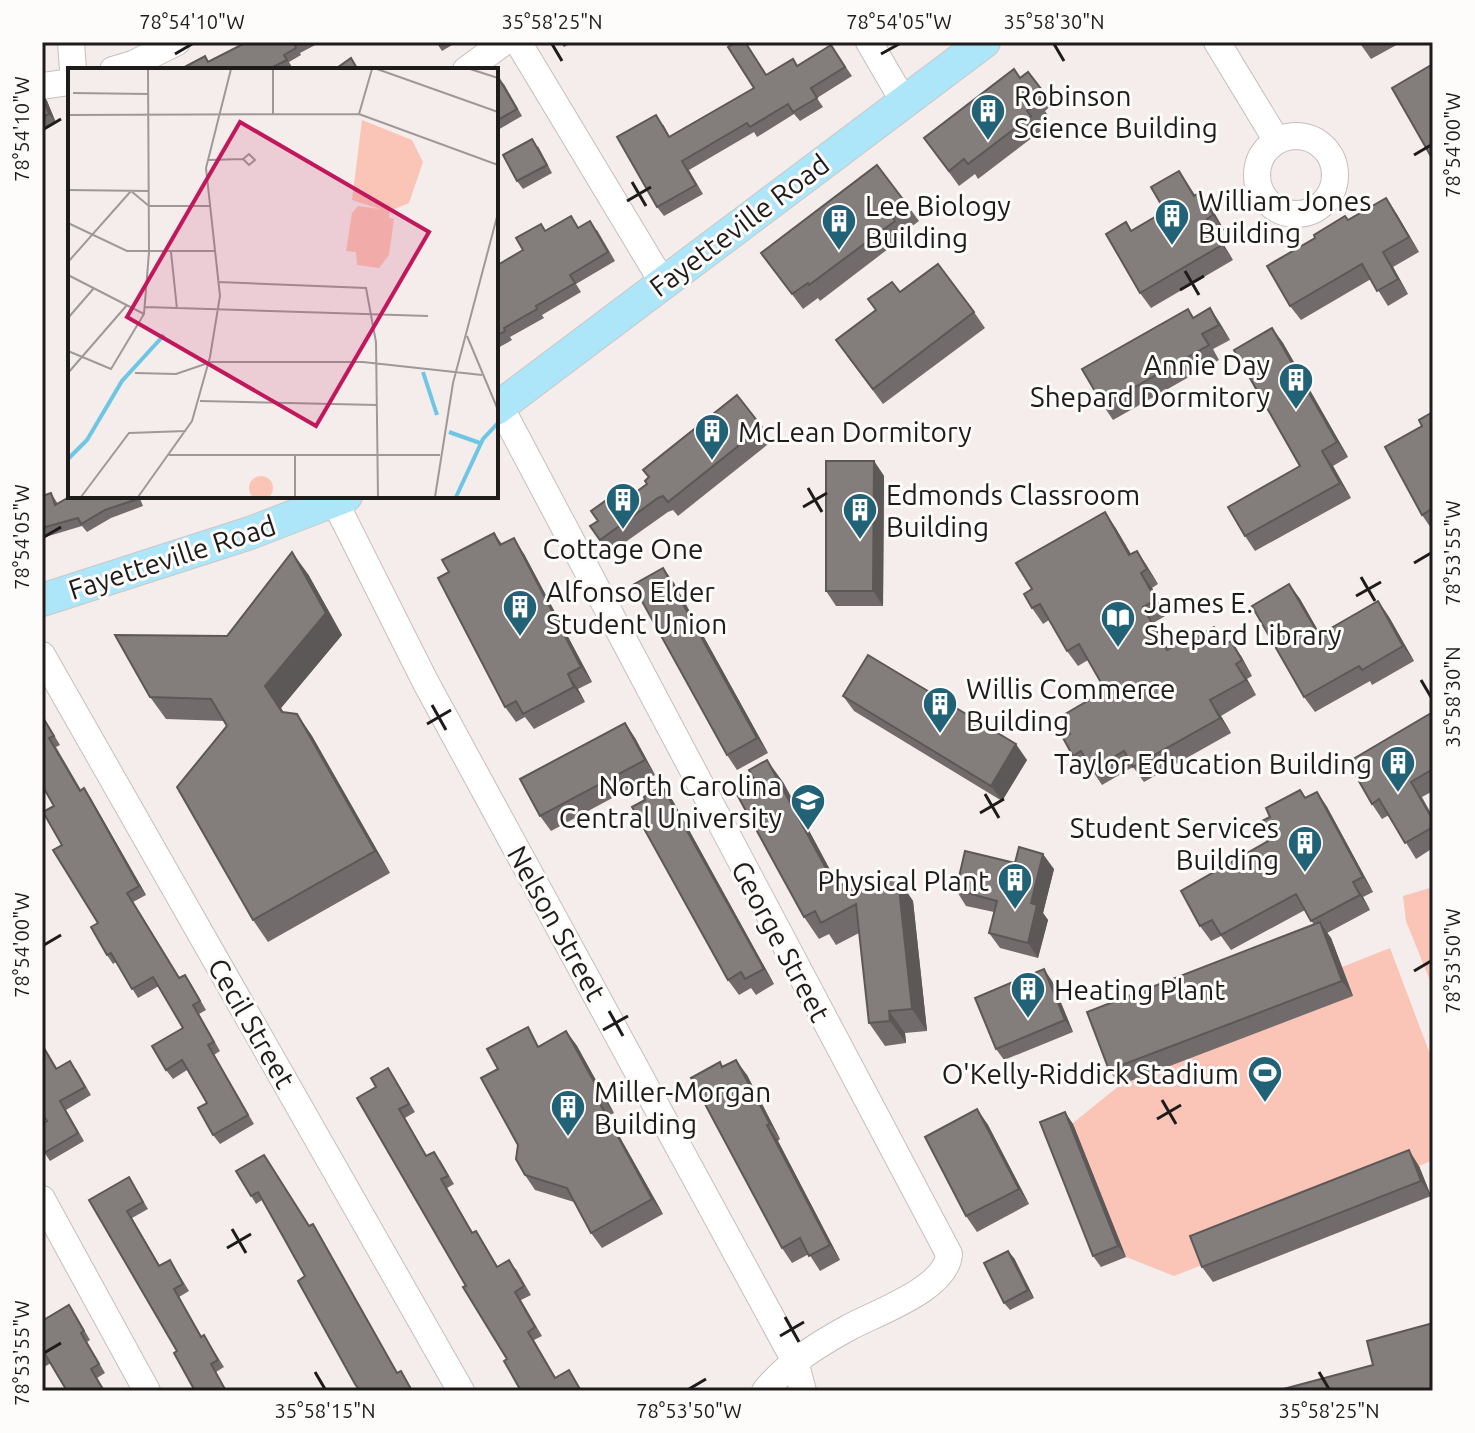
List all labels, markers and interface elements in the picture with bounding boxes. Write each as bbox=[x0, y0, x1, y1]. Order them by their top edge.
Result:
text: 78°54'10"W bbox=[139, 10, 245, 33]
text: 35°58'25"N bbox=[501, 10, 603, 33]
text: 78°54'05"W bbox=[846, 10, 952, 33]
text: 35°58'30"N bbox=[1003, 10, 1105, 33]
inset map bbox=[68, 68, 498, 498]
text: 78°54'10"W bbox=[10, 76, 33, 182]
place label: Robinson Science Building bbox=[1014, 80, 1218, 143]
building icon: Robinson Science Building bbox=[969, 92, 1007, 142]
text: 78°54'00"W bbox=[1441, 92, 1464, 198]
street label: Fayetteville Road bbox=[643, 148, 835, 302]
place label: William Jones Building bbox=[1198, 185, 1371, 248]
place label: Lee Biology Building bbox=[865, 190, 1011, 253]
building icon: William Jones Building bbox=[1153, 197, 1191, 247]
building icon: Lee Biology Building bbox=[820, 202, 858, 252]
place label: Annie Day Shepard Dormitory bbox=[1030, 349, 1270, 412]
building icon: Annie Day Shepard Dormitory bbox=[1277, 361, 1315, 411]
building icon: McLean Dormitory bbox=[693, 412, 731, 462]
place label: McLean Dormitory bbox=[738, 416, 972, 447]
place label: Edmonds Classroom Building bbox=[886, 479, 1140, 542]
building icon: Cottage One bbox=[604, 481, 642, 531]
text: 78°54'05"W bbox=[10, 484, 33, 590]
building icon: Edmonds Classroom Building bbox=[841, 491, 879, 541]
text: 78°53'55"W bbox=[1441, 500, 1464, 606]
street label: Fayetteville Road bbox=[65, 509, 279, 605]
place label: Cottage One bbox=[542, 533, 704, 564]
place label: Alfonso Elder Student Union bbox=[546, 576, 727, 639]
place label: James E. Shepard Library bbox=[1144, 587, 1341, 650]
building icon: Alfonso Elder Student Union bbox=[501, 588, 539, 638]
library icon: James E. Shepard Library bbox=[1099, 599, 1137, 649]
text: 35°58'30"N bbox=[1441, 646, 1464, 748]
place label: Willis Commerce Building bbox=[966, 673, 1176, 736]
building icon: Willis Commerce Building bbox=[921, 685, 959, 735]
building icon: Taylor Education Building bbox=[1379, 744, 1417, 794]
place label: Taylor Education Building bbox=[1054, 748, 1372, 779]
place label: North Carolina Central University bbox=[559, 770, 782, 833]
school or university icon: North Carolina Central University bbox=[789, 782, 827, 832]
place label: Student Services Building bbox=[1070, 812, 1279, 875]
building icon: Student Services Building bbox=[1286, 824, 1324, 874]
street label: Nelson Street bbox=[502, 840, 612, 1006]
street label: George Street bbox=[726, 856, 836, 1026]
building icon: Physical Plant bbox=[996, 861, 1034, 911]
place label: Physical Plant bbox=[817, 865, 989, 896]
text: 78°54'00"W bbox=[10, 892, 33, 998]
text: 78°53'50"W bbox=[1441, 908, 1464, 1014]
street label: Cecil Street bbox=[202, 953, 302, 1093]
building icon: Heating Plant bbox=[1009, 970, 1047, 1020]
place label: Heating Plant bbox=[1054, 974, 1225, 1005]
sports icon: O'Kelly-Riddick Stadium bbox=[1246, 1054, 1284, 1104]
place label: O'Kelly-Riddick Stadium bbox=[942, 1058, 1239, 1089]
place label: Miller-Morgan Building bbox=[594, 1076, 771, 1139]
building icon: Miller-Morgan Building bbox=[549, 1088, 587, 1138]
text: 78°53'55"W bbox=[10, 1300, 33, 1406]
text: 35°58'15"N bbox=[274, 1399, 376, 1422]
text: 78°53'50"W bbox=[636, 1399, 742, 1422]
text: 35°58'25"N bbox=[1278, 1399, 1380, 1422]

